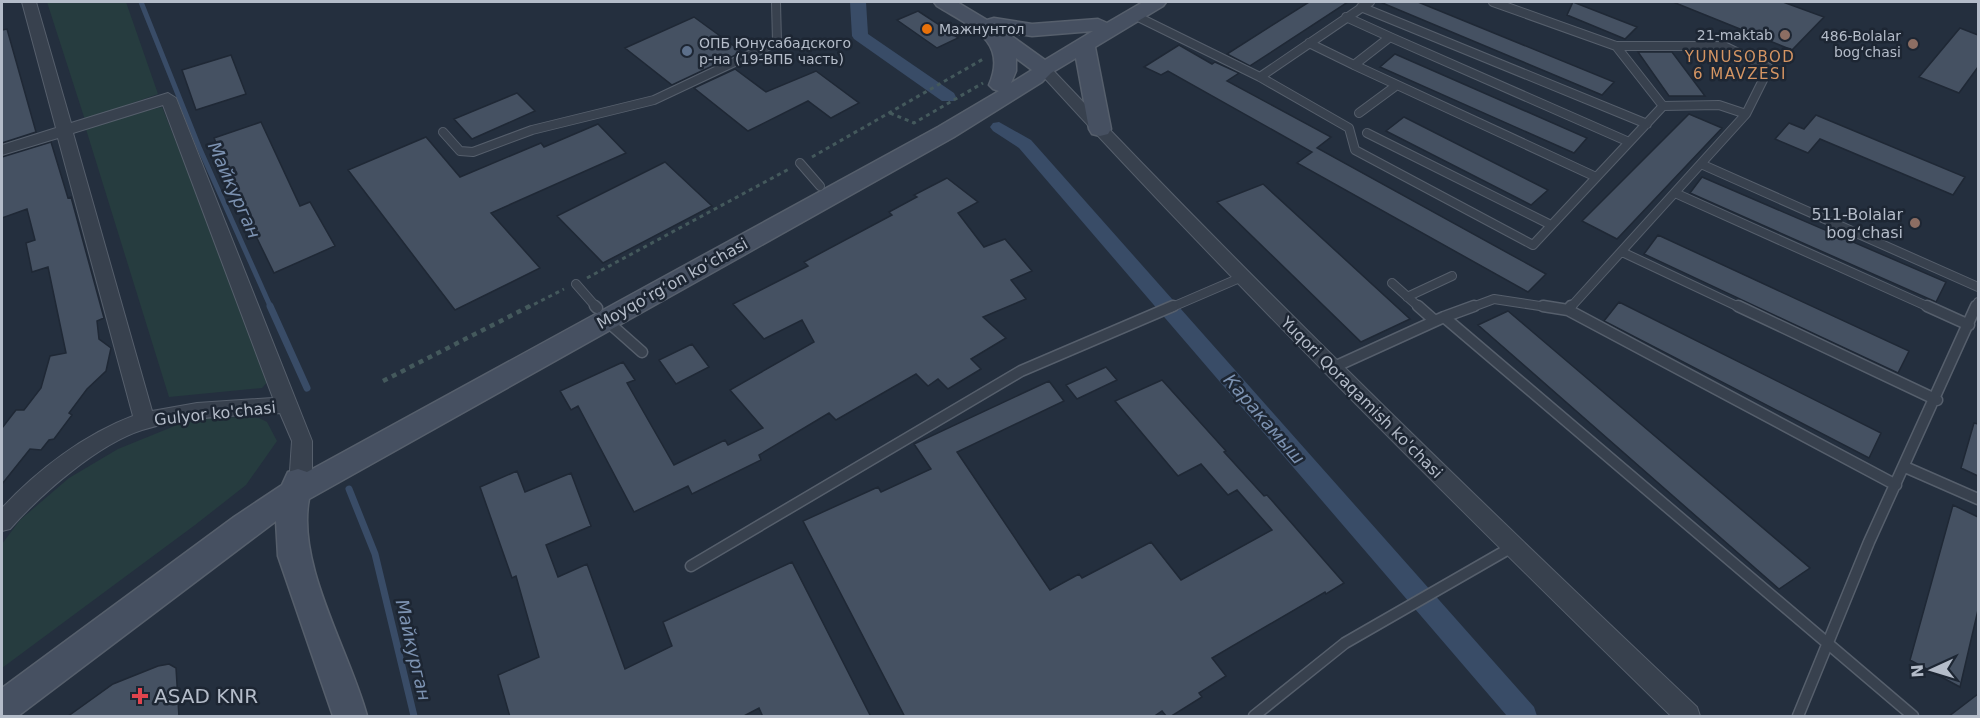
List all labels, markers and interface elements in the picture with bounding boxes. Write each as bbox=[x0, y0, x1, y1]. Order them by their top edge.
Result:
place label: Мажнунтол bbox=[939, 21, 1025, 37]
marker: Мажнунтол bbox=[920, 22, 934, 36]
place label: 21-maktab bbox=[1697, 27, 1773, 43]
marker: 21-maktab bbox=[1778, 28, 1792, 42]
place label: 486-Bolalar bogʻchasi bbox=[1821, 28, 1901, 60]
place label: ОПБ Юнусабадского р-на (19-ВПБ часть) bbox=[699, 35, 851, 67]
marker: 486-Bolalar bogʻchasi bbox=[1906, 37, 1920, 51]
marker: ОПБ Юнусабадского р-на (19-ВПБ часть) bbox=[680, 44, 694, 58]
district label: YUNUSOBOD 6 MAVZESI bbox=[1684, 48, 1795, 83]
water label: Майкурган bbox=[204, 138, 265, 242]
place label: 511-Bolalar bogʻchasi bbox=[1811, 205, 1903, 242]
marker: 511-Bolalar bogʻchasi bbox=[1908, 216, 1922, 230]
street label: Moyqoʻrgʻon koʻchasi bbox=[593, 234, 751, 333]
street label: Yuqori Qoraqamish ko'chasi bbox=[1276, 312, 1446, 482]
water label: Каракамыш bbox=[1220, 369, 1309, 468]
street label: Gulyor ko'chasi bbox=[153, 398, 277, 429]
water label: Майкурган bbox=[392, 597, 435, 703]
north arrow bbox=[1902, 640, 1962, 700]
text: N bbox=[1908, 664, 1927, 678]
place label: ASAD KNR bbox=[154, 684, 258, 708]
marker: ASAD KNR bbox=[131, 687, 149, 705]

